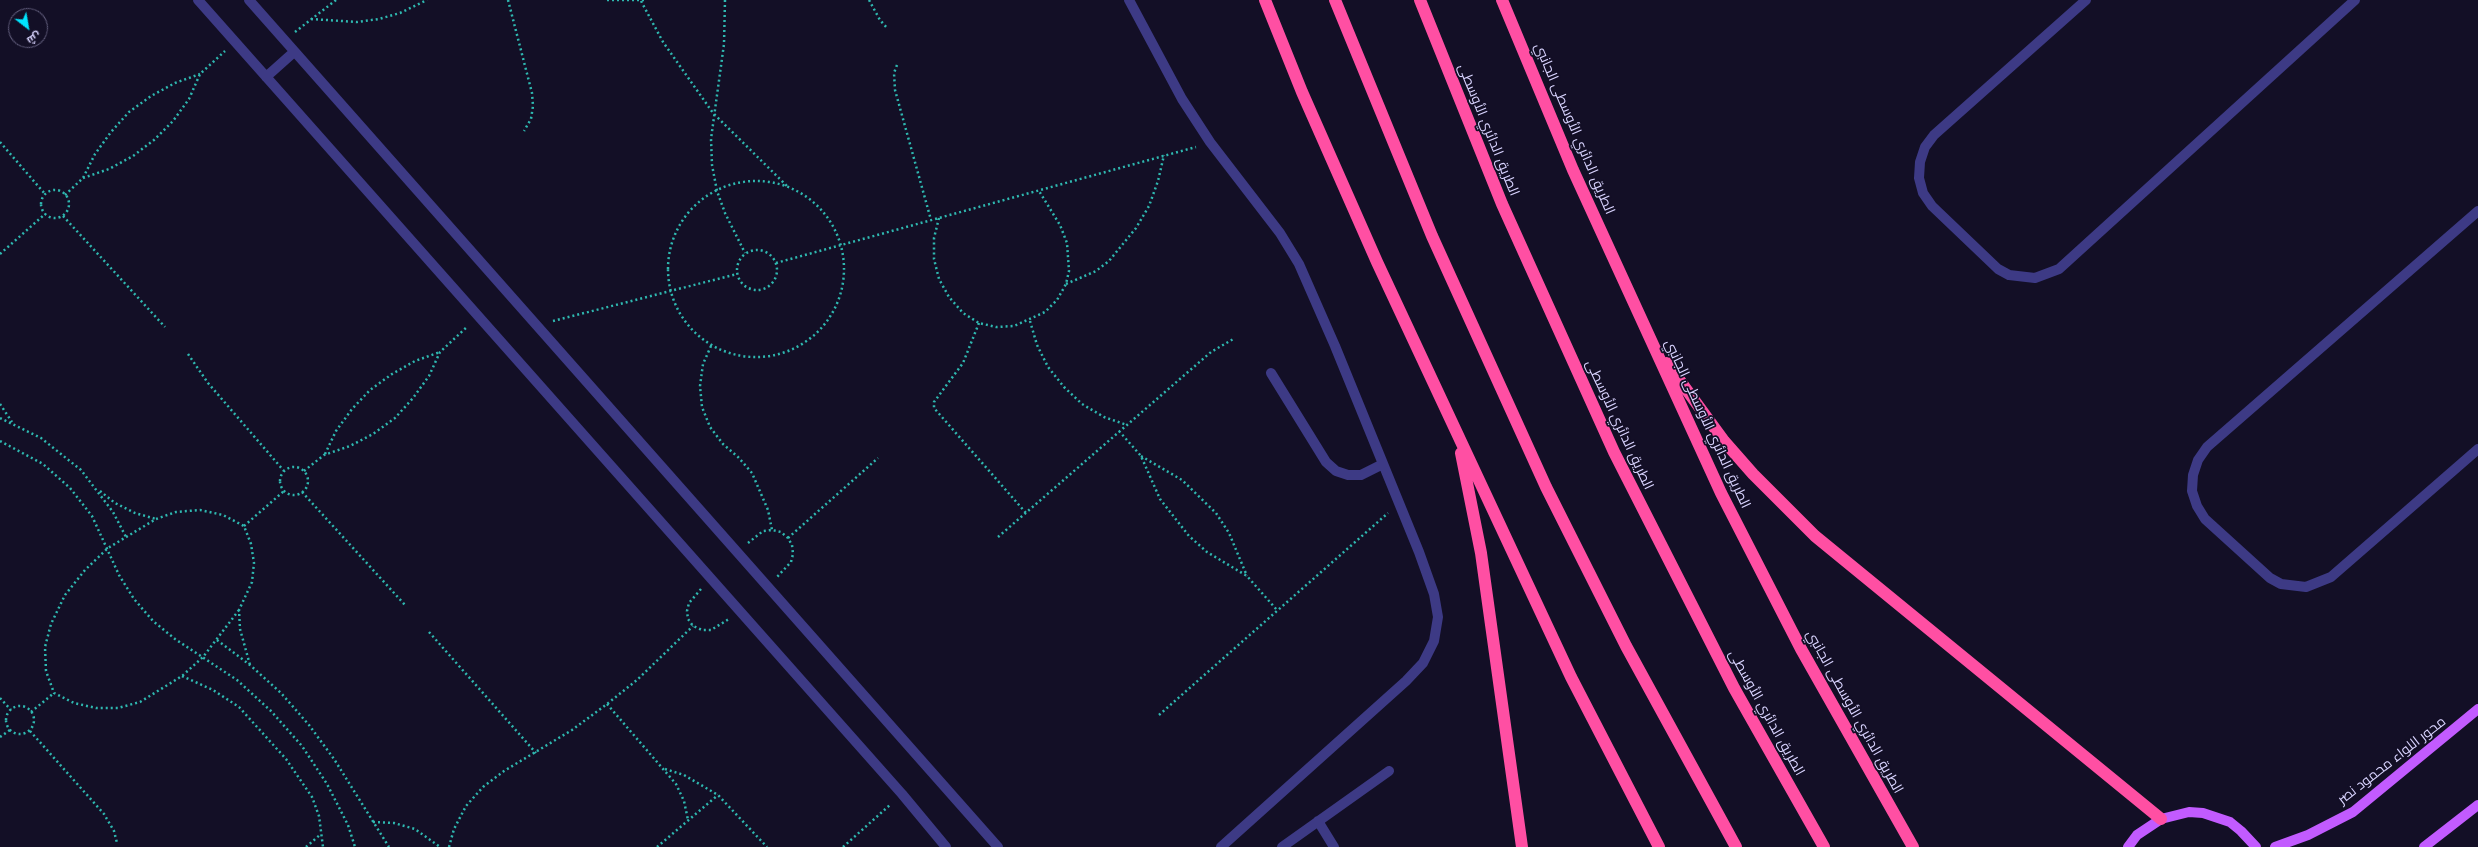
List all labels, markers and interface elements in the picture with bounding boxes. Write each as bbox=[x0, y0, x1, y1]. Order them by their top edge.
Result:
north arrow bbox=[8, 8, 48, 48]
text: ش bbox=[25, 29, 43, 47]
street label: الطريق الدائري الأوسطى الجانبي bbox=[1530, 41, 1618, 217]
street label: الطريق الدائري الأوسطى bbox=[1454, 61, 1522, 199]
street label: الطريق الدائري الأوسطى الجانبي bbox=[1660, 337, 1754, 511]
street label: الطريق الدائري الأوسطى bbox=[1582, 357, 1656, 493]
street label: الطريق الدائري الأوسطى الجانبي bbox=[1802, 627, 1906, 797]
street label: الطريق الدائري الأوسطى bbox=[1724, 647, 1808, 779]
street label: محور اللواء محمود نصر bbox=[2335, 714, 2449, 808]

